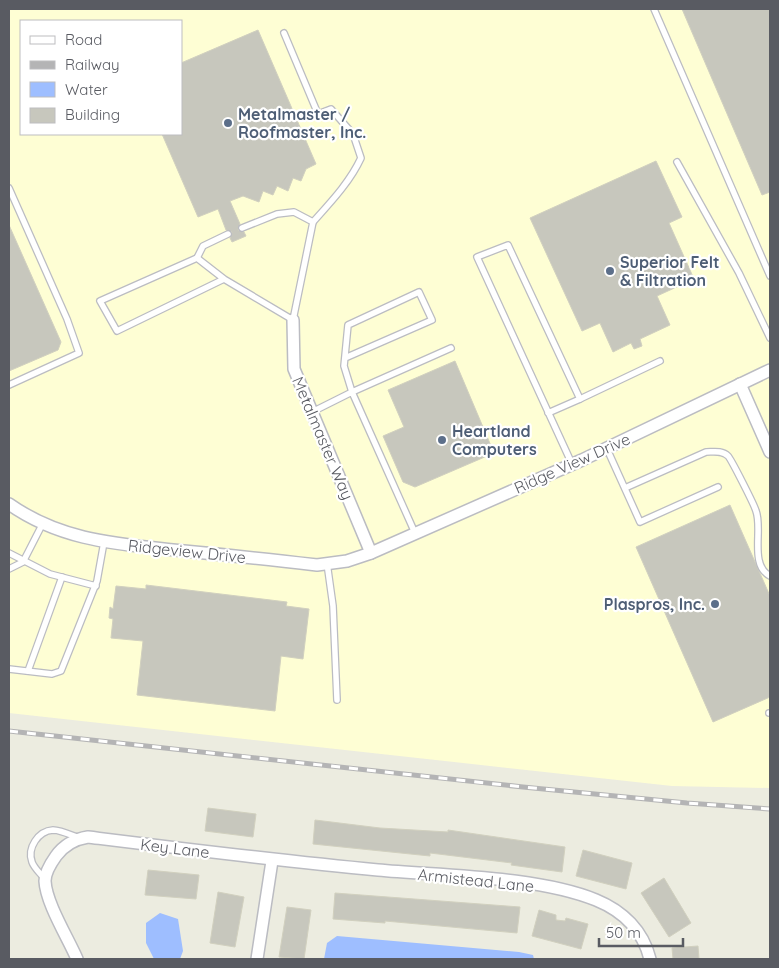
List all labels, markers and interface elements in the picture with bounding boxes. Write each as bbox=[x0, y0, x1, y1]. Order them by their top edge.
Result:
legend bbox=[20, 20, 182, 135]
text: Road bbox=[65, 30, 102, 49]
text: Railway bbox=[65, 55, 120, 74]
text: Water bbox=[65, 80, 108, 99]
place label: Metalmaster / Roofmaster, Inc. bbox=[238, 104, 366, 142]
text: Building bbox=[65, 105, 120, 124]
marker: Metalmaster / Roofmaster, Inc. bbox=[222, 117, 234, 129]
place label: Superior Felt & Filtration bbox=[620, 252, 720, 290]
marker: Superior Felt & Filtration bbox=[604, 265, 616, 277]
street label: Metalmaster Way bbox=[288, 373, 358, 503]
place label: Heartland Computers bbox=[452, 421, 537, 459]
street label: Ridge View Drive bbox=[511, 428, 633, 498]
marker: Heartland Computers bbox=[436, 434, 448, 446]
street label: Ridgeview Drive bbox=[127, 535, 247, 567]
place label: Plaspros, Inc. bbox=[604, 594, 705, 614]
marker: Plaspros, Inc. bbox=[709, 598, 721, 610]
street label: Key Lane bbox=[139, 834, 211, 862]
street label: Armistead Lane bbox=[417, 864, 535, 896]
scale bar bbox=[599, 916, 683, 948]
text: 50 m bbox=[606, 923, 641, 942]

